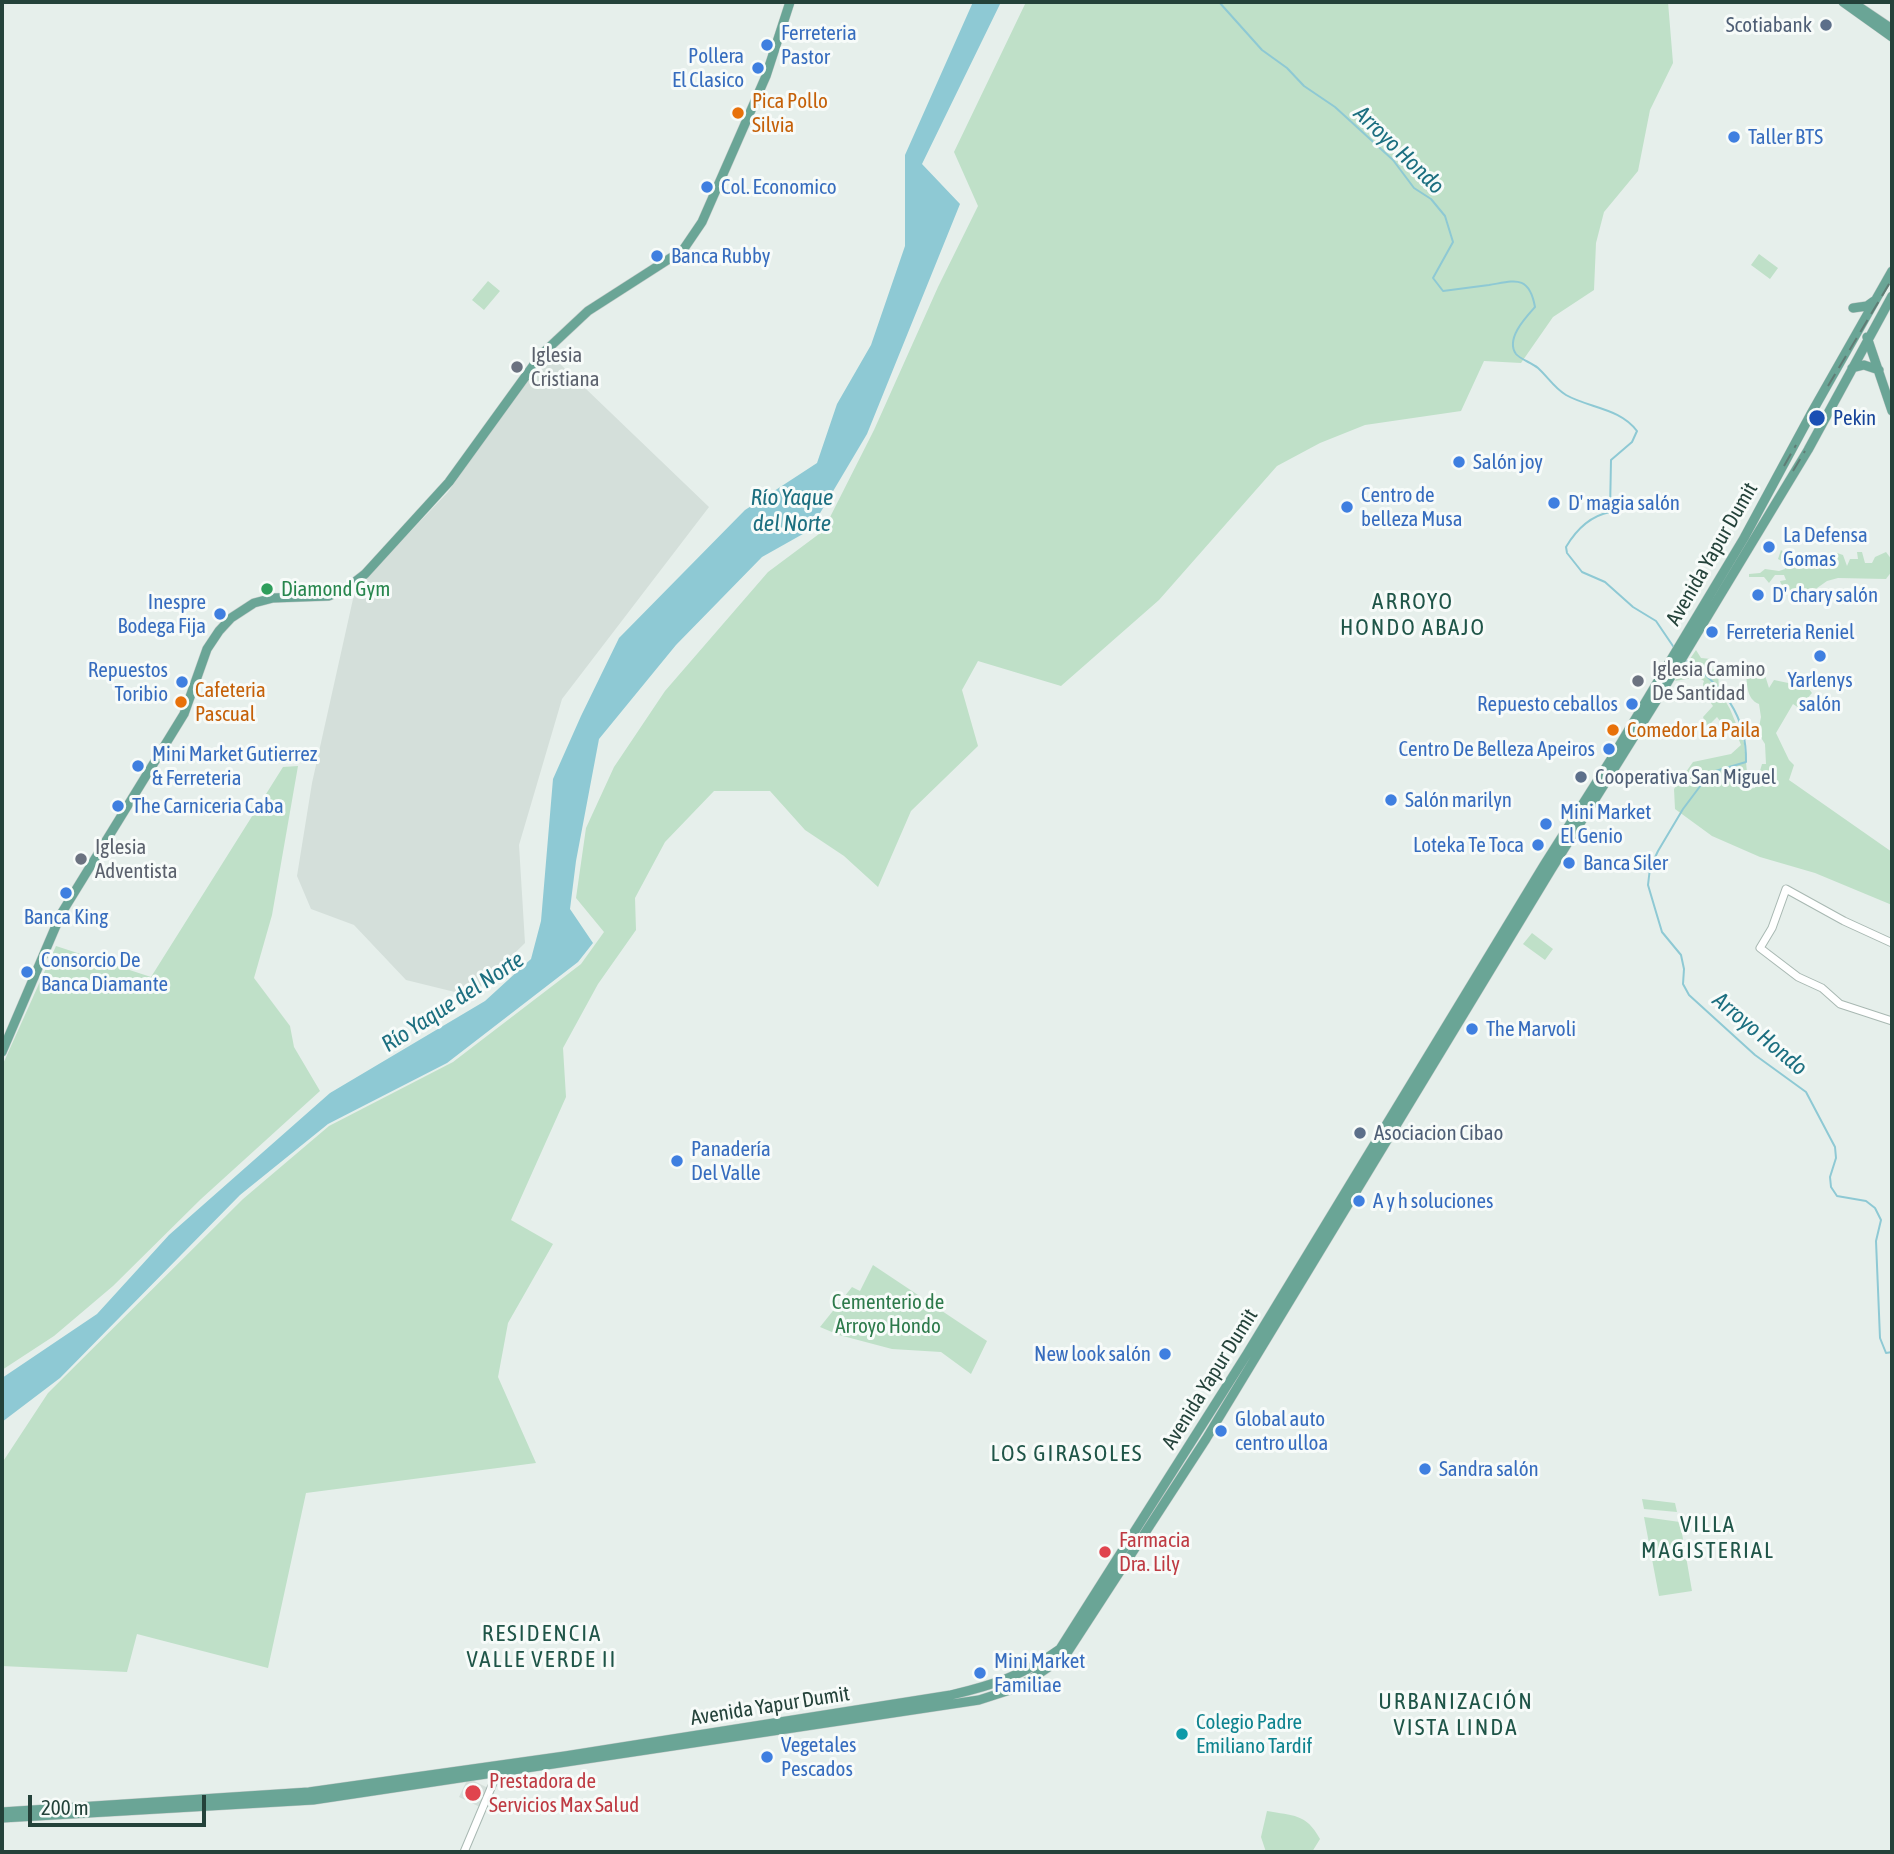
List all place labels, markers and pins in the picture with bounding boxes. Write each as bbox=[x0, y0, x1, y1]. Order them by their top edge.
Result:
place label: Scotiabank bbox=[1726, 12, 1812, 38]
marker: Scotiabank bbox=[1818, 17, 1834, 33]
place label: Ferreteria Pastor bbox=[781, 20, 857, 70]
marker: Ferreteria Pastor bbox=[759, 37, 775, 53]
place label: Pollera El Clasico bbox=[672, 43, 744, 93]
marker: Pollera El Clasico bbox=[750, 60, 766, 76]
place label: Pica Pollo Silvia bbox=[752, 88, 828, 138]
marker: Pica Pollo Silvia bbox=[730, 105, 746, 121]
place label: Taller BTS bbox=[1748, 124, 1823, 150]
marker: Taller BTS bbox=[1726, 129, 1742, 145]
place label: Col. Economico bbox=[721, 174, 837, 200]
marker: Col. Economico bbox=[699, 179, 715, 195]
place label: Banca Rubby bbox=[671, 243, 770, 269]
marker: Banca Rubby bbox=[649, 248, 665, 264]
place label: Iglesia Cristiana bbox=[531, 342, 599, 392]
marker: Iglesia Cristiana bbox=[509, 359, 525, 375]
place label: Pekin bbox=[1833, 405, 1876, 431]
marker: Pekin bbox=[1807, 408, 1827, 428]
place label: Salón joy bbox=[1473, 449, 1543, 475]
marker: Salón joy bbox=[1451, 454, 1467, 470]
place label: Centro de belleza Musa bbox=[1361, 482, 1463, 532]
place label: D' magia salón bbox=[1568, 490, 1680, 516]
marker: D' magia salón bbox=[1546, 495, 1562, 511]
marker: Centro de belleza Musa bbox=[1339, 499, 1355, 515]
place label: La Defensa Gomas bbox=[1783, 522, 1868, 572]
marker: La Defensa Gomas bbox=[1761, 539, 1777, 555]
place label: Diamond Gym bbox=[281, 576, 390, 602]
marker: Diamond Gym bbox=[259, 581, 275, 597]
place label: D' chary salón bbox=[1772, 582, 1878, 608]
marker: D' chary salón bbox=[1750, 587, 1766, 603]
place label: Inespre Bodega Fija bbox=[118, 589, 206, 639]
marker: Inespre Bodega Fija bbox=[212, 606, 228, 622]
place label: Ferreteria Reniel bbox=[1726, 619, 1855, 645]
marker: Ferreteria Reniel bbox=[1704, 624, 1720, 640]
marker: Yarlenys salón bbox=[1812, 648, 1828, 664]
place label: Iglesia Camino De Santidad bbox=[1652, 656, 1765, 706]
place label: Repuestos Toribio bbox=[88, 657, 168, 707]
place label: Yarlenys salón bbox=[1787, 667, 1853, 717]
marker: Iglesia Camino De Santidad bbox=[1630, 673, 1646, 689]
marker: Repuestos Toribio bbox=[174, 674, 190, 690]
place label: Cafeteria Pascual bbox=[195, 677, 266, 727]
place label: Repuesto ceballos bbox=[1477, 691, 1618, 717]
marker: Cafeteria Pascual bbox=[173, 694, 189, 710]
marker: Repuesto ceballos bbox=[1624, 696, 1640, 712]
place label: Comedor La Paila bbox=[1627, 717, 1760, 743]
marker: Comedor La Paila bbox=[1605, 722, 1621, 738]
place label: Centro De Belleza Apeiros bbox=[1398, 736, 1595, 762]
place label: Mini Market Gutierrez & Ferreteria bbox=[152, 741, 317, 791]
marker: Centro De Belleza Apeiros bbox=[1601, 741, 1617, 757]
marker: Mini Market Gutierrez & Ferreteria bbox=[130, 758, 146, 774]
place label: Cooperativa San Miguel bbox=[1595, 764, 1776, 790]
marker: Cooperativa San Miguel bbox=[1573, 769, 1589, 785]
place label: Salón marilyn bbox=[1405, 787, 1512, 813]
marker: Salón marilyn bbox=[1383, 792, 1399, 808]
place label: The Carniceria Caba bbox=[132, 793, 284, 819]
marker: The Carniceria Caba bbox=[110, 798, 126, 814]
place label: Mini Market El Genio bbox=[1560, 799, 1651, 849]
marker: Mini Market El Genio bbox=[1538, 816, 1554, 832]
place label: Loteka Te Toca bbox=[1413, 832, 1524, 858]
place label: Iglesia Adventista bbox=[95, 834, 178, 884]
marker: Loteka Te Toca bbox=[1530, 837, 1546, 853]
place label: Banca Siler bbox=[1583, 850, 1668, 876]
marker: Iglesia Adventista bbox=[73, 851, 89, 867]
marker: Banca Siler bbox=[1561, 855, 1577, 871]
marker: Banca King bbox=[58, 885, 74, 901]
place label: Banca King bbox=[24, 904, 108, 930]
place label: Consorcio De Banca Diamante bbox=[41, 947, 168, 997]
marker: Consorcio De Banca Diamante bbox=[19, 964, 35, 980]
place label: The Marvoli bbox=[1486, 1016, 1576, 1042]
marker: The Marvoli bbox=[1464, 1021, 1480, 1037]
place label: Asociacion Cibao bbox=[1374, 1120, 1503, 1146]
marker: Asociacion Cibao bbox=[1352, 1125, 1368, 1141]
place label: Panadería Del Valle bbox=[691, 1136, 771, 1186]
marker: Panadería Del Valle bbox=[669, 1153, 685, 1169]
place label: A y h soluciones bbox=[1373, 1188, 1493, 1214]
marker: A y h soluciones bbox=[1351, 1193, 1367, 1209]
place label: New look salón bbox=[1034, 1341, 1151, 1367]
marker: New look salón bbox=[1157, 1346, 1173, 1362]
place label: Global auto centro ulloa bbox=[1235, 1406, 1328, 1456]
marker: Global auto centro ulloa bbox=[1213, 1423, 1229, 1439]
place label: Sandra salón bbox=[1439, 1456, 1539, 1482]
marker: Sandra salón bbox=[1417, 1461, 1433, 1477]
place label: Farmacia Dra. Lily bbox=[1119, 1527, 1190, 1577]
marker: Farmacia Dra. Lily bbox=[1097, 1544, 1113, 1560]
place label: Mini Market Familiae bbox=[994, 1648, 1085, 1698]
marker: Mini Market Familiae bbox=[972, 1665, 988, 1681]
place label: Colegio Padre Emiliano Tardif bbox=[1196, 1709, 1312, 1759]
marker: Colegio Padre Emiliano Tardif bbox=[1174, 1726, 1190, 1742]
place label: Vegetales Pescados bbox=[781, 1732, 856, 1782]
marker: Vegetales Pescados bbox=[759, 1749, 775, 1765]
place label: Prestadora de Servicios Max Salud bbox=[489, 1768, 639, 1818]
marker: Prestadora de Servicios Max Salud bbox=[463, 1783, 483, 1803]

